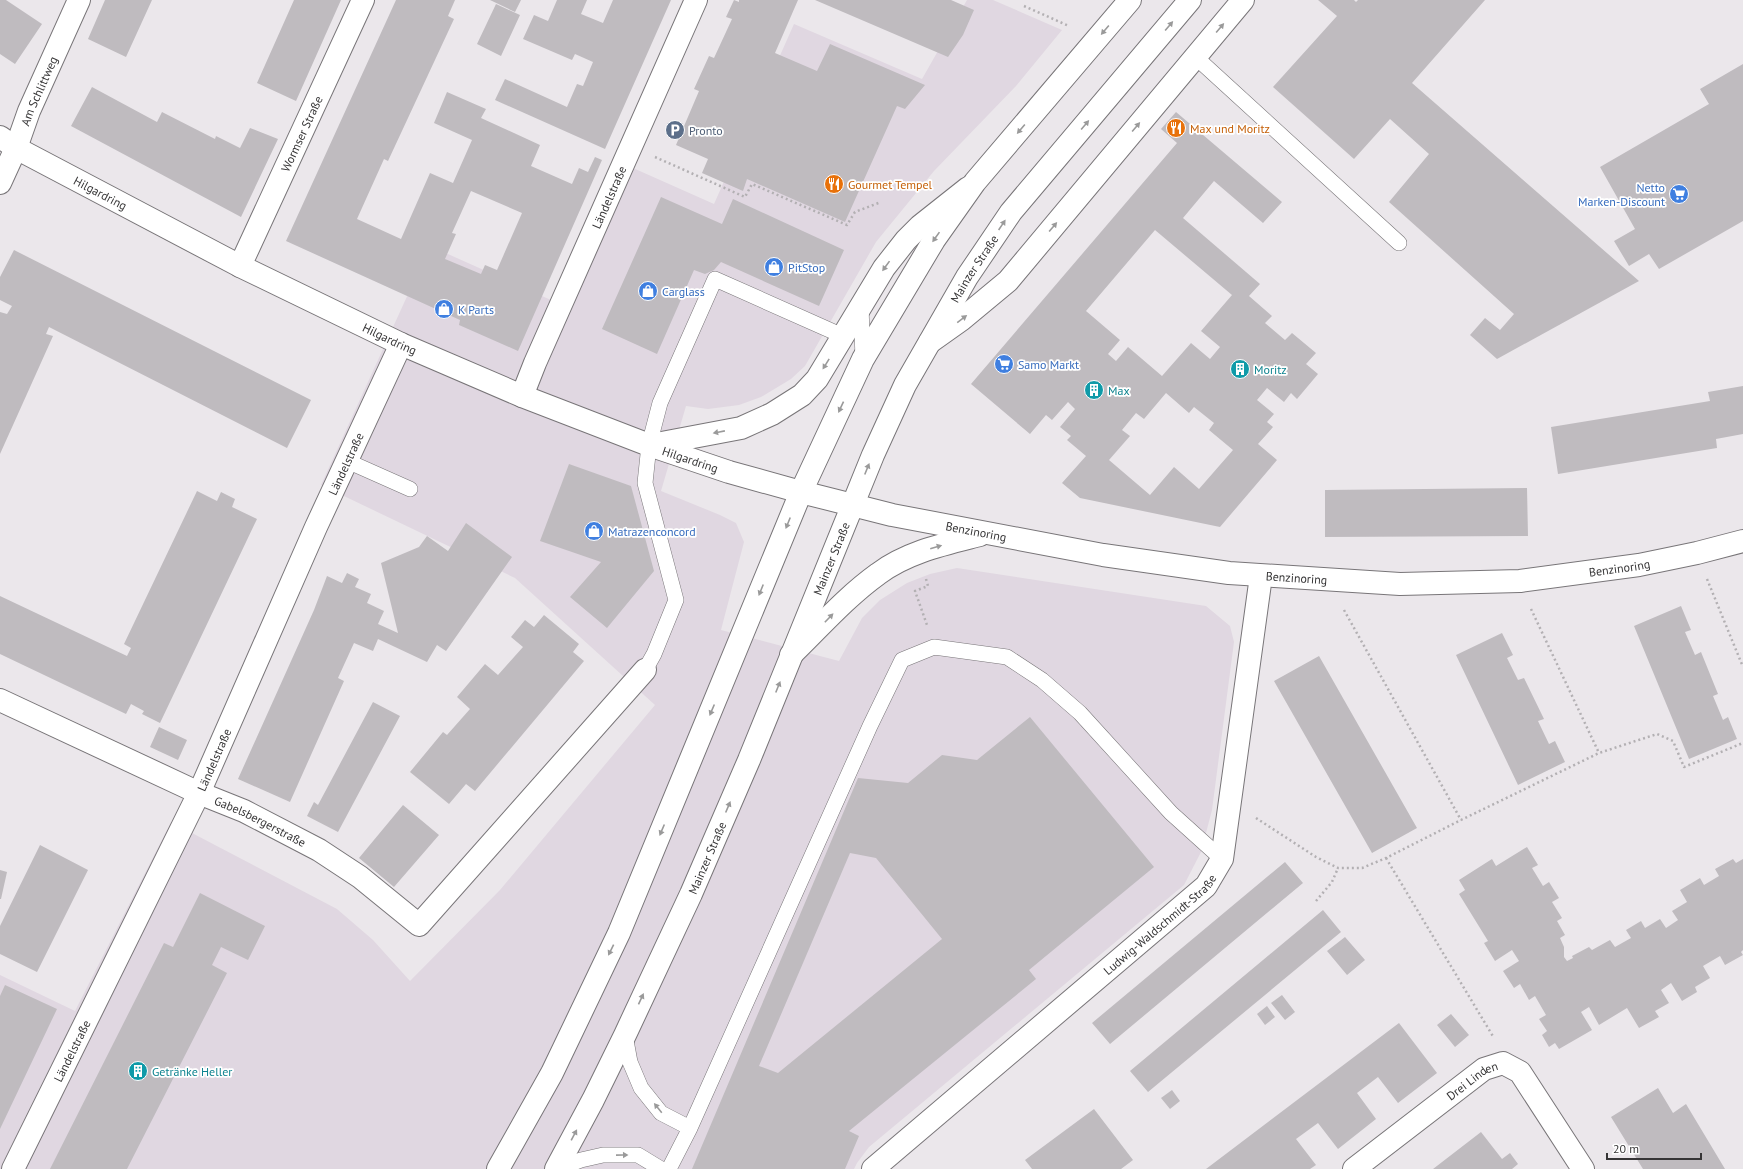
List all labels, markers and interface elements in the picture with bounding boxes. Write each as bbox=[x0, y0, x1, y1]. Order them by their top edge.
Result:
one-way arrow bbox=[1164, 20, 1173, 31]
one-way arrow bbox=[1215, 23, 1224, 33]
one-way arrow bbox=[1100, 24, 1109, 35]
street label: Am Schlittweg bbox=[17, 54, 60, 128]
street label: Wormser Straße bbox=[277, 93, 325, 174]
restaurant icon: Max und Moritz bbox=[1165, 117, 1187, 139]
parking icon: Pronto bbox=[664, 119, 686, 141]
one-way arrow bbox=[1080, 120, 1089, 130]
place label: Max und Moritz bbox=[1190, 121, 1270, 136]
one-way arrow bbox=[1132, 122, 1141, 133]
place label: Pronto bbox=[689, 123, 723, 138]
one-way arrow bbox=[1016, 123, 1025, 134]
street label: Ländelstraße bbox=[588, 163, 629, 231]
street label: Hilgardring bbox=[71, 172, 130, 213]
restaurant icon: Gourmet Tempel bbox=[823, 173, 845, 195]
place label: Gourmet Tempel bbox=[848, 177, 933, 192]
place label: Netto Marken-Discount bbox=[1578, 180, 1665, 209]
supermarket icon: Netto Marken-Discount bbox=[1668, 183, 1690, 205]
one-way arrow bbox=[998, 220, 1006, 231]
one-way arrow bbox=[1048, 222, 1057, 233]
one-way arrow bbox=[932, 231, 940, 242]
street label: Mainzer Straße bbox=[947, 232, 1001, 305]
shop icon: PitStop bbox=[763, 256, 785, 278]
place label: PitStop bbox=[788, 260, 825, 275]
one-way arrow bbox=[882, 260, 890, 271]
shop icon: Carglass bbox=[637, 280, 659, 302]
place label: Carglass bbox=[662, 284, 705, 299]
shop icon: K Parts bbox=[433, 298, 455, 320]
place label: K Parts bbox=[458, 302, 494, 317]
one-way arrow bbox=[956, 315, 967, 324]
street label: Hilgardring bbox=[360, 319, 419, 357]
supermarket icon: Samo Markt bbox=[993, 353, 1015, 375]
place label: Samo Markt bbox=[1018, 357, 1079, 372]
building icon: Moritz bbox=[1229, 358, 1251, 380]
one-way arrow bbox=[822, 359, 829, 370]
place label: Moritz bbox=[1254, 362, 1287, 377]
building icon: Max bbox=[1083, 379, 1105, 401]
place label: Max bbox=[1108, 383, 1130, 398]
one-way arrow bbox=[838, 401, 844, 413]
one-way arrow bbox=[713, 429, 726, 435]
street label: Ländelstraße bbox=[324, 430, 366, 497]
street label: Hilgardring bbox=[660, 443, 720, 475]
one-way arrow bbox=[865, 463, 871, 475]
one-way arrow bbox=[785, 517, 791, 528]
street label: Benzinoring bbox=[944, 518, 1008, 544]
shop icon: Matrazenconcord bbox=[583, 520, 605, 542]
street label: Mainzer Straße bbox=[809, 520, 852, 597]
place label: Matrazenconcord bbox=[608, 524, 696, 539]
one-way arrow bbox=[930, 544, 942, 550]
street label: Benzinoring bbox=[1588, 555, 1651, 579]
street label: Benzinoring bbox=[1265, 568, 1328, 587]
one-way arrow bbox=[757, 584, 763, 596]
one-way arrow bbox=[824, 613, 834, 623]
one-way arrow bbox=[775, 681, 781, 693]
one-way arrow bbox=[708, 705, 714, 717]
street label: Ländelstraße bbox=[193, 726, 234, 793]
street label: Gabelsbergerstraße bbox=[212, 792, 309, 849]
one-way arrow bbox=[726, 801, 732, 813]
street label: Mainzer Straße bbox=[684, 819, 729, 896]
one-way arrow bbox=[658, 825, 664, 837]
street label: Ludwig-Waldschmidt-Straße bbox=[1100, 871, 1219, 978]
one-way arrow bbox=[608, 944, 614, 955]
one-way arrow bbox=[638, 994, 644, 1005]
street label: Ländelstraße bbox=[50, 1017, 93, 1084]
street label: Drei Linden bbox=[1443, 1058, 1499, 1103]
building icon: Getränke Heller bbox=[127, 1060, 149, 1082]
place label: Getränke Heller bbox=[152, 1064, 232, 1079]
one-way arrow bbox=[653, 1103, 662, 1114]
one-way arrow bbox=[571, 1129, 577, 1140]
scale bar bbox=[1607, 1135, 1701, 1161]
text: 20 m bbox=[1613, 1141, 1639, 1156]
one-way arrow bbox=[616, 1152, 629, 1158]

